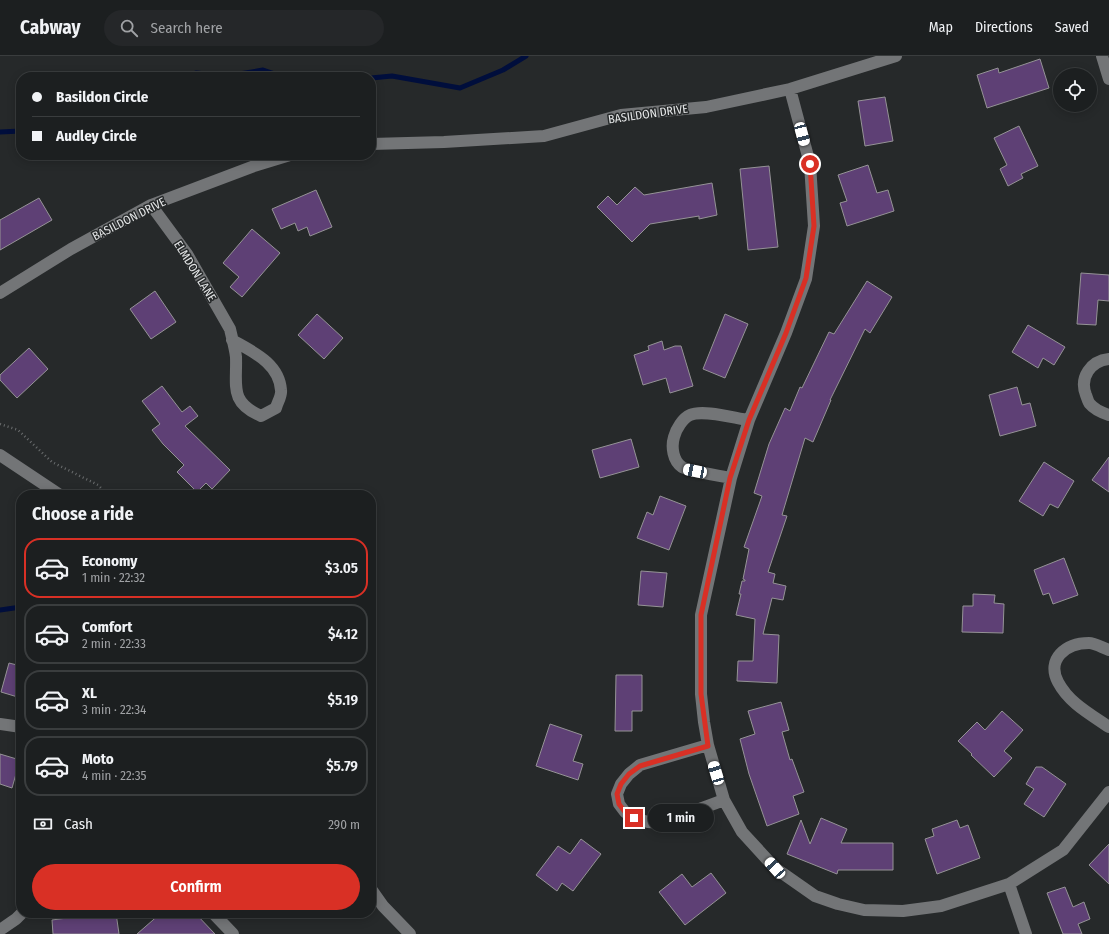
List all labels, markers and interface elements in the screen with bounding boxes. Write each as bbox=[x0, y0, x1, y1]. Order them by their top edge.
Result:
search box bbox=[104, 10, 384, 46]
text: Cabway bbox=[20, 16, 80, 39]
icon: search bbox=[118, 17, 140, 39]
text: Search here bbox=[150, 19, 223, 37]
text: Map bbox=[929, 19, 953, 36]
text: Directions bbox=[975, 19, 1033, 36]
text: Saved bbox=[1055, 19, 1089, 36]
map controls bbox=[1053, 68, 1097, 112]
button: locate bbox=[1053, 68, 1097, 112]
text: Basildon Circle bbox=[56, 88, 148, 106]
street label: BASILDON DRIVE bbox=[607, 101, 689, 127]
car bbox=[793, 121, 811, 147]
text: Audley Circle bbox=[56, 127, 137, 145]
route start bbox=[801, 155, 819, 173]
street label: BASILDON DRIVE bbox=[90, 194, 168, 243]
street label: ELMDON LANE bbox=[171, 238, 219, 304]
car bbox=[682, 463, 708, 479]
text: Choose a ride bbox=[32, 503, 134, 525]
icon: car bbox=[34, 550, 70, 586]
text: Economy bbox=[82, 552, 137, 570]
text: $3.05 bbox=[325, 559, 358, 577]
text: 1 min · 22:32 bbox=[82, 570, 145, 585]
icon: car bbox=[34, 616, 70, 652]
text: Comfort bbox=[82, 618, 133, 636]
text: $4.12 bbox=[328, 625, 358, 643]
text: 2 min · 22:33 bbox=[82, 636, 146, 651]
icon: car bbox=[34, 682, 70, 718]
text: XL bbox=[82, 684, 97, 702]
text: $5.19 bbox=[328, 691, 358, 709]
text: 3 min · 22:34 bbox=[82, 702, 146, 717]
icon: car bbox=[34, 748, 70, 784]
text: Moto bbox=[82, 750, 114, 768]
text: $5.79 bbox=[326, 757, 358, 775]
car bbox=[707, 760, 725, 786]
text: 4 min · 22:35 bbox=[82, 768, 147, 783]
callout: 1 min bbox=[648, 804, 714, 832]
route end bbox=[625, 809, 643, 827]
text: 1 min bbox=[667, 810, 695, 825]
icon: cash bbox=[32, 813, 54, 835]
text: Cash bbox=[64, 815, 93, 833]
text: 290 m bbox=[328, 817, 360, 832]
car bbox=[763, 855, 787, 881]
button: Confirm bbox=[32, 864, 360, 910]

